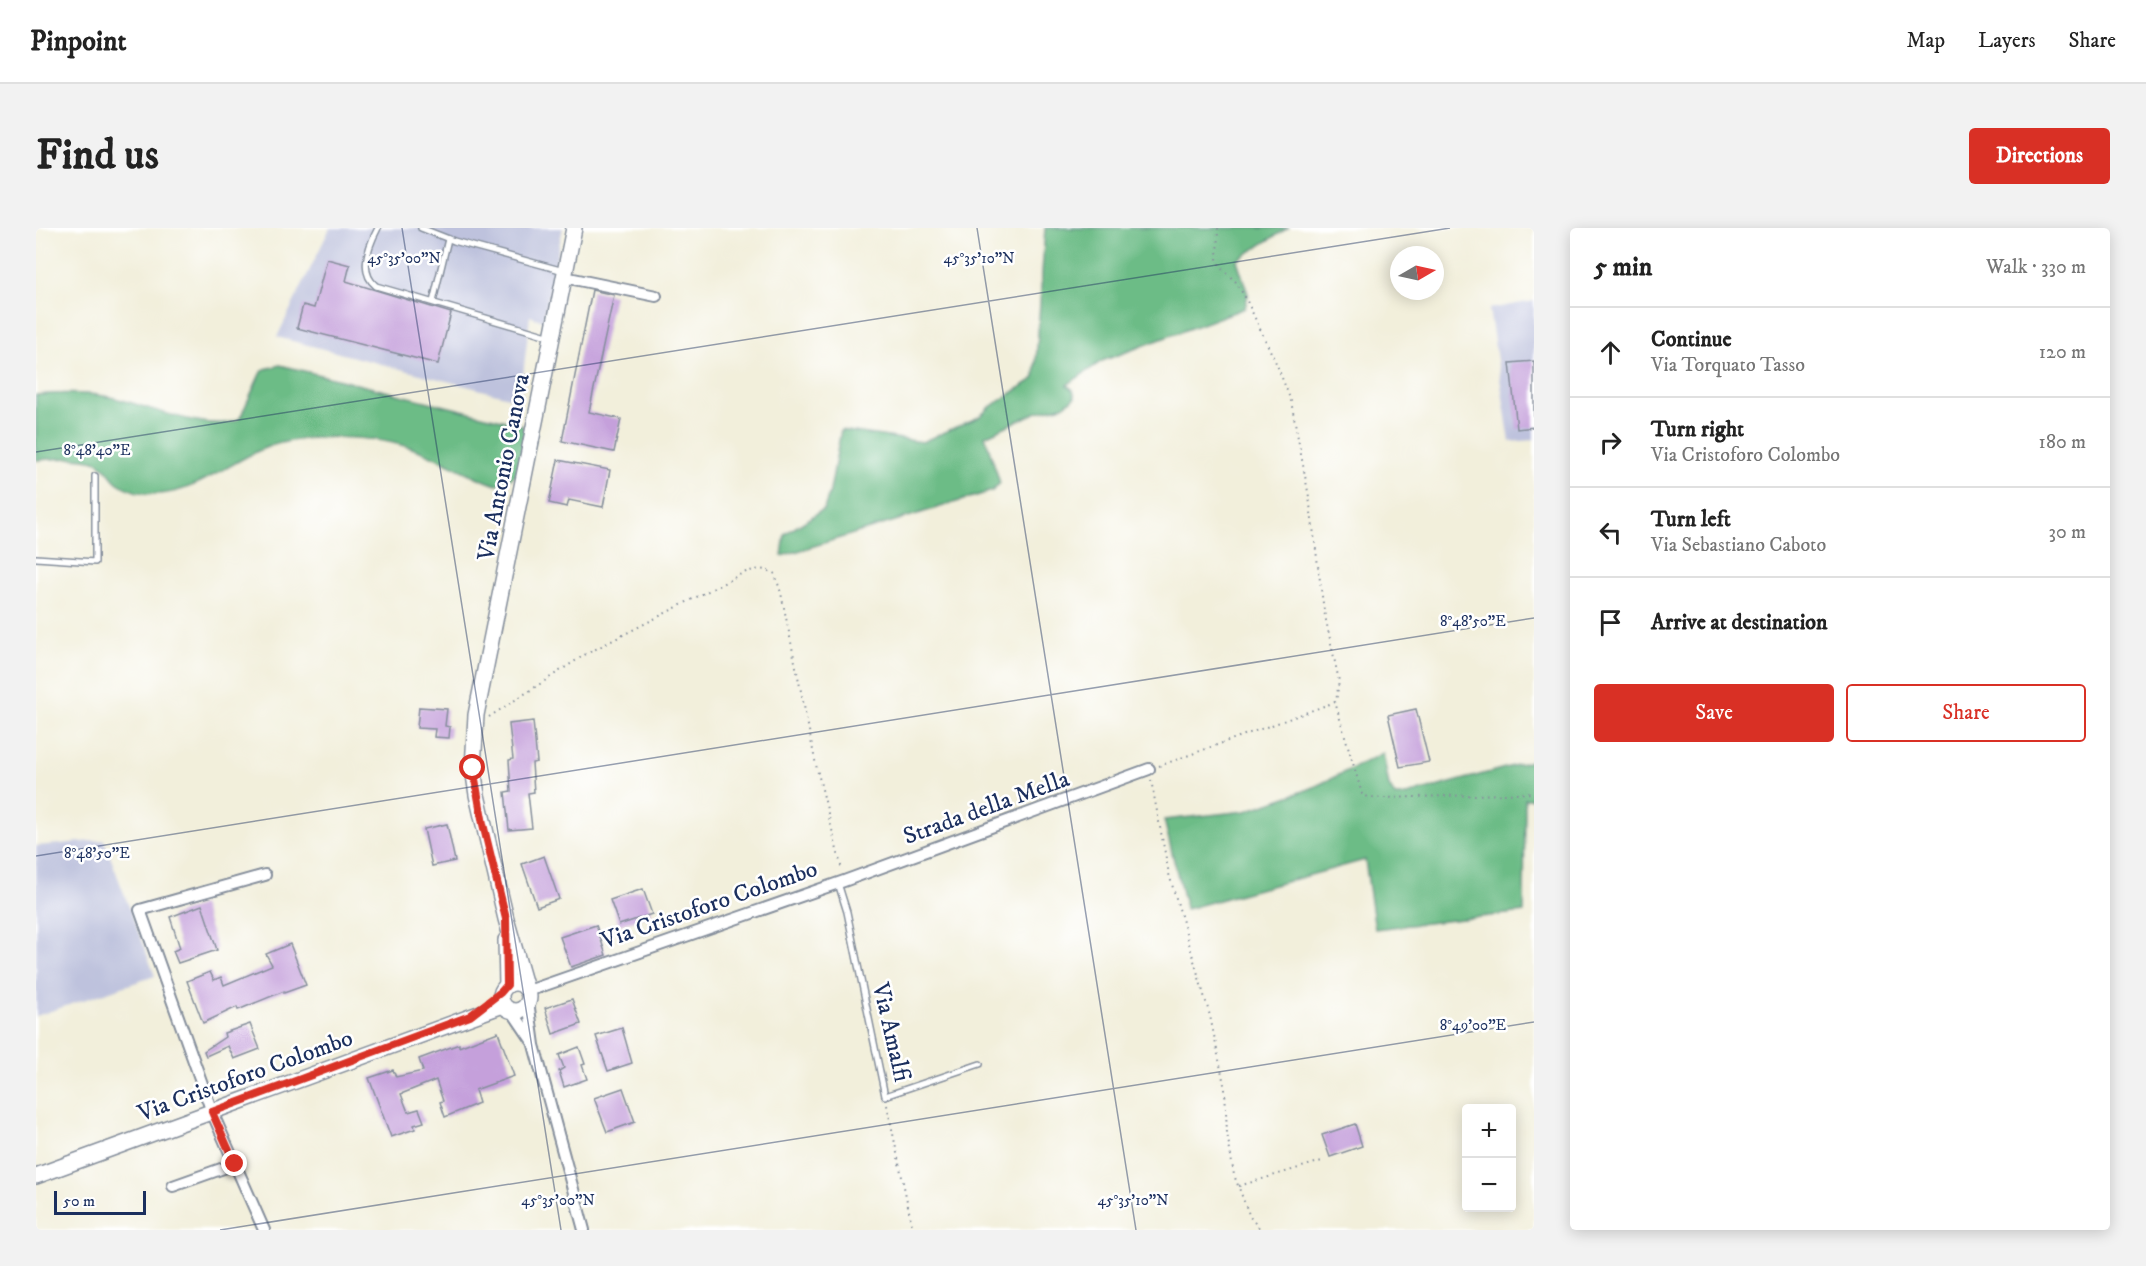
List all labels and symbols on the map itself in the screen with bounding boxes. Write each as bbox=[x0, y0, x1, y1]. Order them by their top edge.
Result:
north arrow bbox=[1390, 246, 1444, 300]
text: 45°35'00"N bbox=[367, 249, 441, 268]
text: 45°35'10"N bbox=[944, 249, 1014, 268]
street label: Via Antonio Canova bbox=[471, 370, 537, 564]
text: 8°48'40"E bbox=[63, 441, 131, 460]
text: 8°48'50"E bbox=[1440, 612, 1506, 631]
route start bbox=[459, 754, 485, 780]
street label: Strada della Mella bbox=[899, 764, 1074, 852]
text: 8°48'50"E bbox=[64, 844, 130, 863]
street label: Via Cristoforo Colombo bbox=[596, 854, 821, 956]
street label: Via Amalfi bbox=[865, 979, 917, 1085]
text: 8°49'00"E bbox=[1440, 1016, 1507, 1035]
street label: Via Cristoforo Colombo bbox=[133, 1023, 357, 1129]
route end bbox=[221, 1150, 247, 1176]
scale bar bbox=[54, 1188, 146, 1216]
text: 45°35'00"N bbox=[521, 1191, 595, 1210]
text: 45°35'10"N bbox=[1098, 1191, 1168, 1210]

